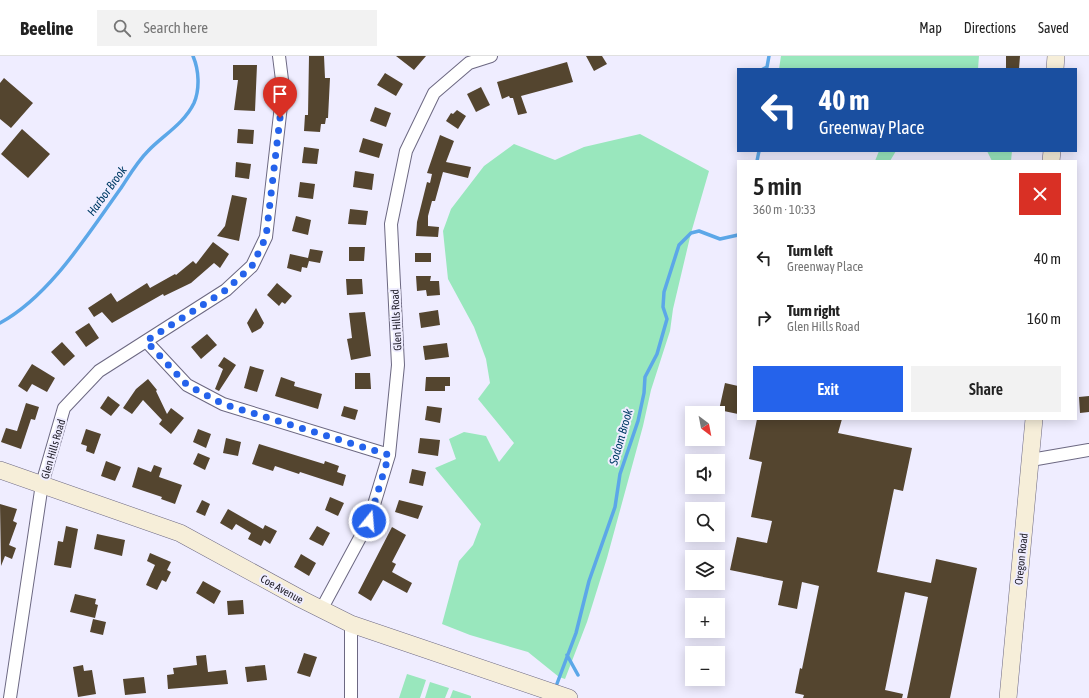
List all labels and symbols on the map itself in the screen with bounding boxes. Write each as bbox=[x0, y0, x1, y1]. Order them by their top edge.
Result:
pin bbox=[263, 77, 297, 118]
water label: Harbor Brook bbox=[84, 163, 130, 219]
street label: Glen Hills Road bbox=[388, 289, 404, 351]
north arrow bbox=[685, 406, 725, 446]
water label: Sodom Brook bbox=[606, 407, 636, 468]
street label: Glen Hills Road bbox=[39, 418, 67, 480]
position arrow bbox=[348, 500, 390, 542]
street label: Oregon Road bbox=[1012, 532, 1030, 586]
street label: Coe Avenue bbox=[259, 572, 305, 606]

